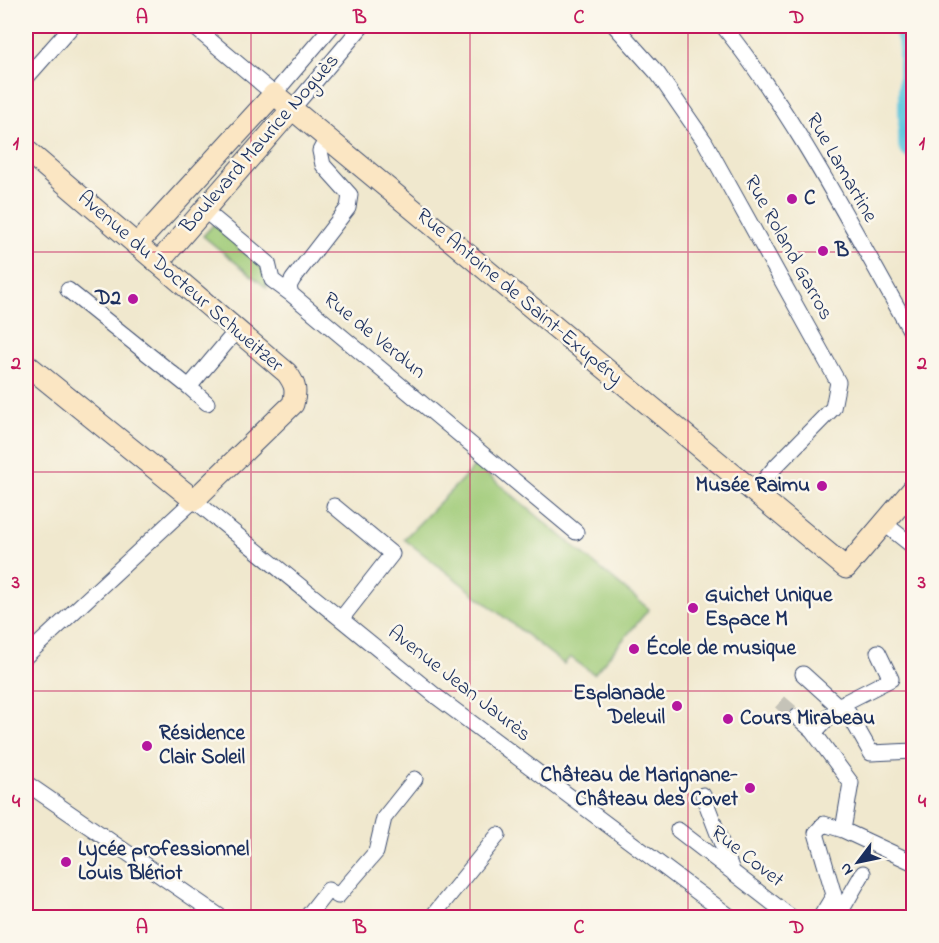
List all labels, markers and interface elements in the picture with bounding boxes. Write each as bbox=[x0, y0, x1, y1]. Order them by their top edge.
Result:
text: A bbox=[136, 4, 148, 33]
text: B bbox=[352, 4, 367, 33]
text: C bbox=[574, 4, 585, 33]
text: D bbox=[789, 4, 804, 33]
street label: Boulevard Maurice Noguès bbox=[173, 47, 348, 243]
street label: Rue Lamartine bbox=[797, 108, 885, 229]
text: 1 bbox=[13, 130, 20, 159]
text: 1 bbox=[919, 130, 926, 159]
street label: Rue Roland Garros bbox=[736, 170, 840, 326]
street label: Avenue du Docteur Schweitzer bbox=[70, 184, 290, 380]
place label: C bbox=[804, 184, 816, 214]
marker: C bbox=[785, 192, 799, 206]
street label: Rue Antoine de Saint-Exupéry bbox=[408, 201, 629, 394]
place label: B bbox=[834, 236, 849, 266]
marker: B bbox=[816, 244, 830, 258]
place label: D2 bbox=[94, 284, 122, 314]
street label: Rue de Verdun bbox=[316, 285, 432, 387]
marker: D2 bbox=[126, 292, 140, 306]
text: 2 bbox=[10, 350, 21, 379]
text: 2 bbox=[916, 350, 927, 379]
place label: Musée Raimu bbox=[696, 471, 810, 501]
marker: Musée Raimu bbox=[815, 479, 829, 493]
text: 3 bbox=[11, 569, 20, 598]
text: 3 bbox=[917, 569, 926, 598]
place label: Guichet Unique Espace M bbox=[705, 581, 833, 635]
marker: Guichet Unique Espace M bbox=[686, 601, 700, 615]
street label: Avenue Jean Jaurès bbox=[381, 618, 537, 750]
place label: École de musique bbox=[646, 634, 796, 664]
marker: École de musique bbox=[627, 642, 641, 656]
place label: Esplanade Deleuil bbox=[573, 679, 666, 733]
marker: Esplanade Deleuil bbox=[670, 699, 684, 713]
place label: Cours Mirabeau bbox=[740, 704, 875, 734]
marker: Cours Mirabeau bbox=[721, 712, 735, 726]
place label: Résidence Clair Soleil bbox=[159, 719, 245, 773]
marker: Résidence Clair Soleil bbox=[140, 739, 154, 753]
place label: Château de Marignane- Château des Covet bbox=[541, 761, 739, 815]
marker: Château de Marignane- Château des Covet bbox=[743, 781, 757, 795]
text: 4 bbox=[12, 788, 21, 817]
text: 4 bbox=[918, 788, 927, 817]
street label: Rue Covet bbox=[704, 819, 790, 895]
north arrow bbox=[828, 832, 888, 892]
place label: Lycée professionnel Louis Blériot bbox=[78, 835, 250, 889]
marker: Lycée professionnel Louis Blériot bbox=[59, 855, 73, 869]
text: N bbox=[834, 858, 860, 880]
text: A bbox=[136, 914, 148, 943]
text: B bbox=[352, 914, 367, 943]
text: C bbox=[574, 914, 585, 943]
text: D bbox=[789, 914, 804, 943]

